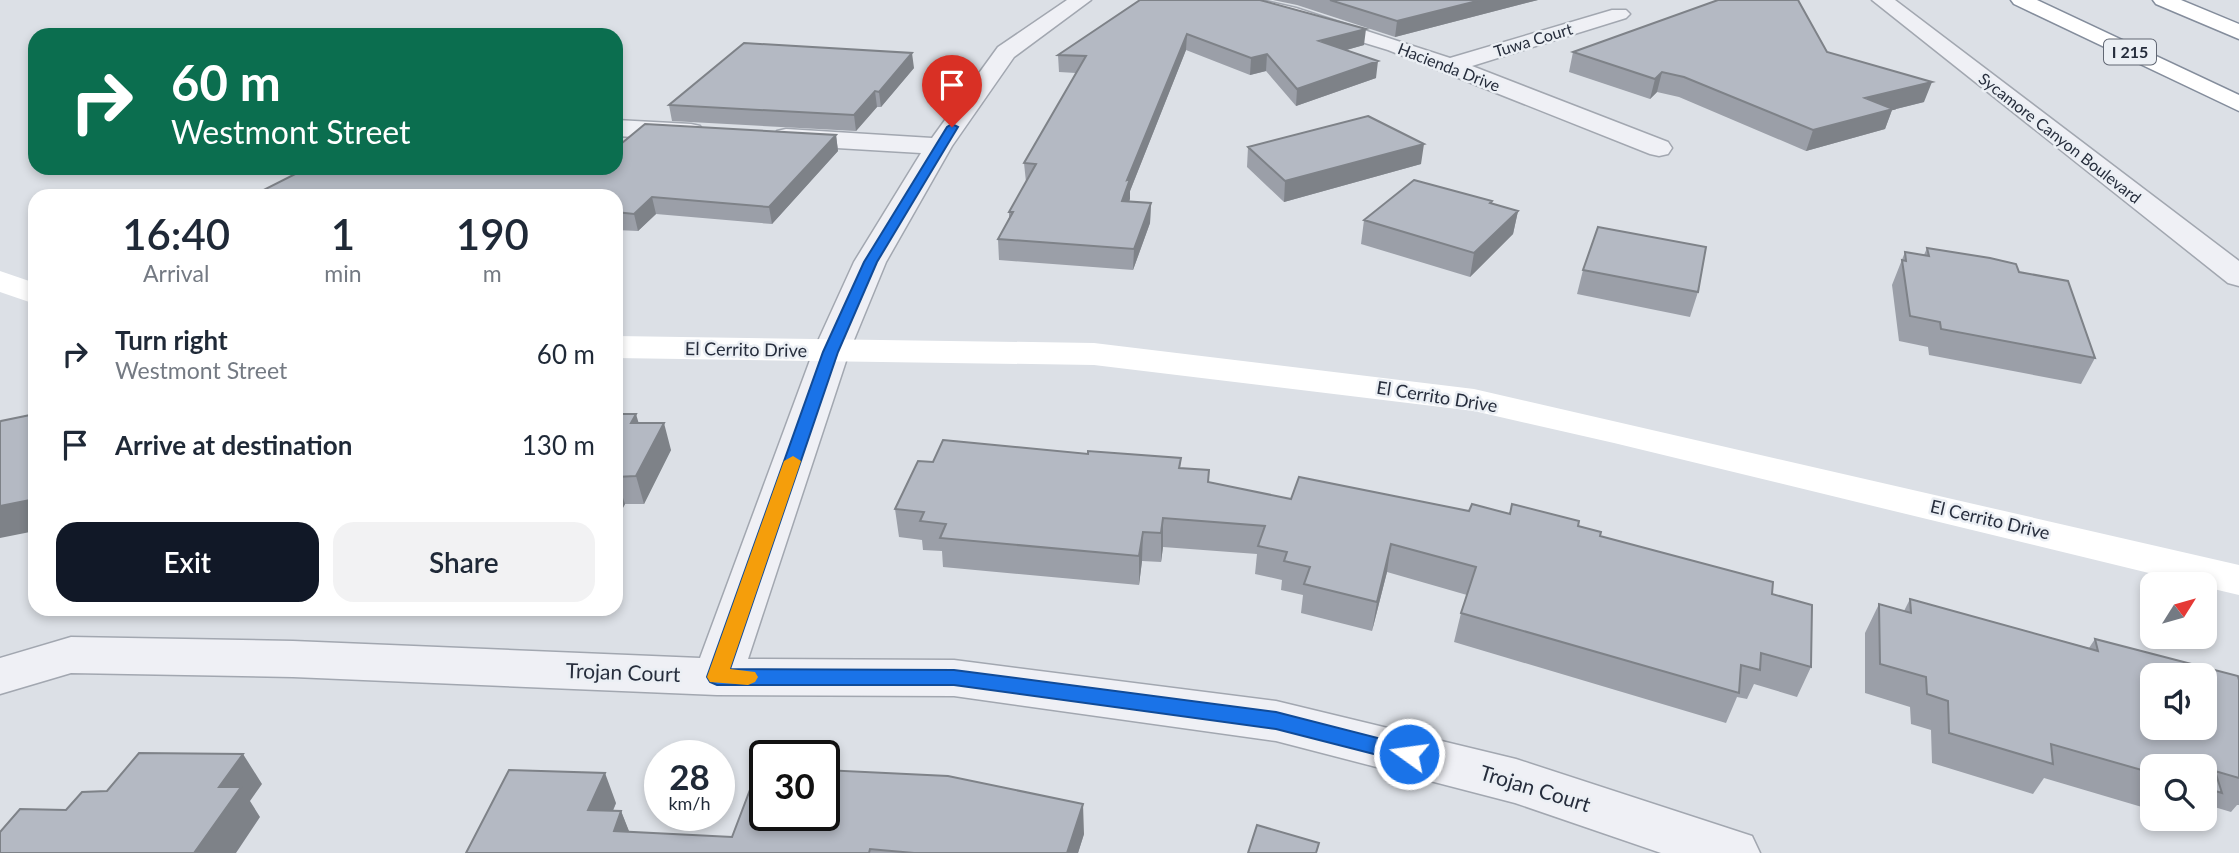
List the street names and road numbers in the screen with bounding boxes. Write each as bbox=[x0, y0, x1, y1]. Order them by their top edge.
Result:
street label: Tuwa Court bbox=[1491, 18, 1575, 60]
street label: Hacienda Drive bbox=[1395, 38, 1503, 95]
road number: I 215 bbox=[2104, 40, 2156, 64]
street label: Sycamore Canyon Boulevard bbox=[1975, 68, 2145, 207]
street label: El Cerrito Drive bbox=[685, 337, 807, 361]
street label: El Cerrito Drive bbox=[1375, 376, 1499, 416]
street label: El Cerrito Drive bbox=[1928, 495, 2052, 543]
street label: Trojan Court bbox=[565, 657, 681, 686]
street label: Trojan Court bbox=[1477, 759, 1594, 816]

